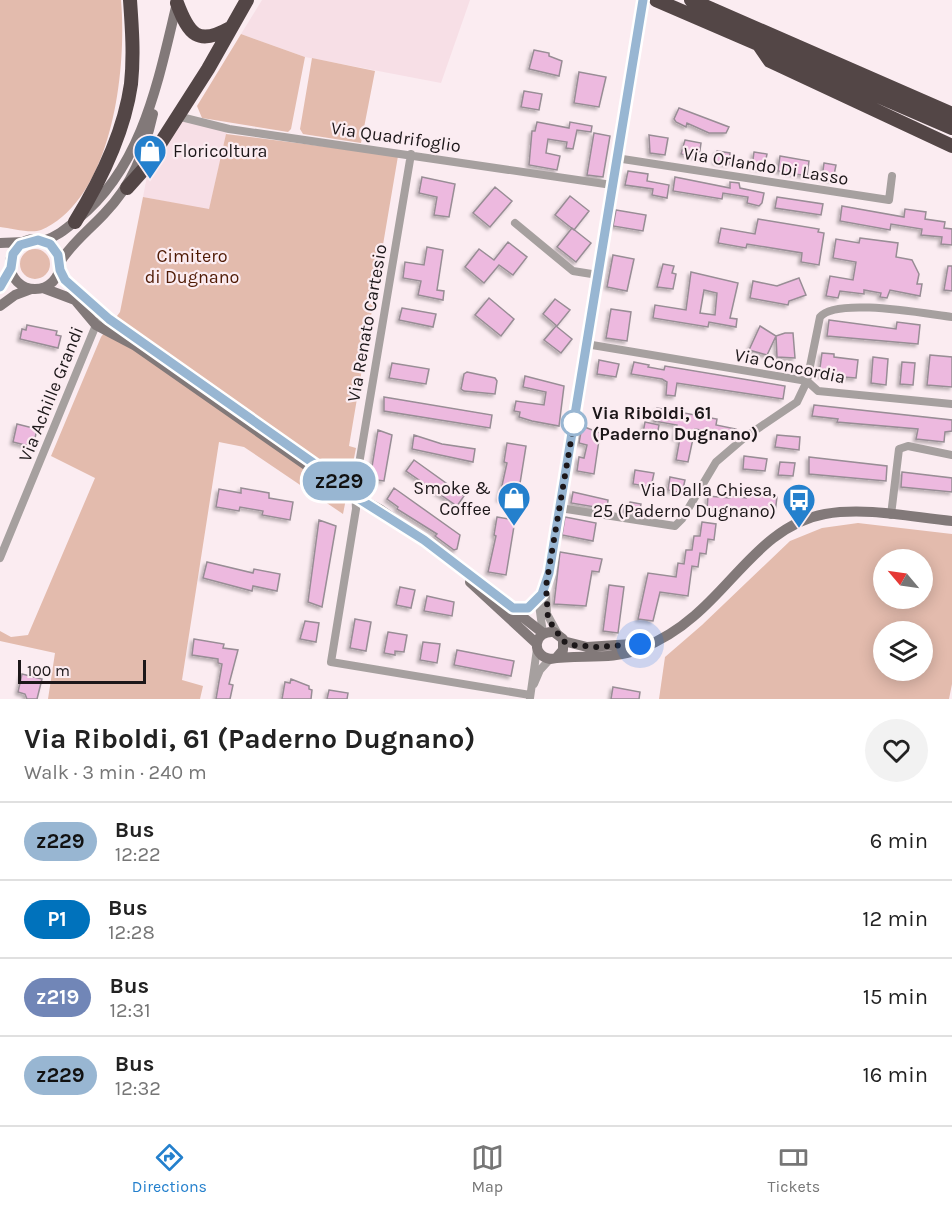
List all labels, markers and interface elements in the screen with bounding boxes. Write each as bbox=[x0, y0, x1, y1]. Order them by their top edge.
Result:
street label: Via Quadrifoglio bbox=[330, 117, 462, 157]
shop icon: Floricoltura bbox=[132, 133, 168, 180]
place label: Floricoltura bbox=[173, 140, 267, 162]
street label: Via Orlando Di Lasso bbox=[682, 142, 850, 190]
street label: Via Renato Cartesio bbox=[342, 242, 392, 404]
park label: Cimitero di Dugnano bbox=[145, 245, 239, 288]
street label: Via Achille Grandi bbox=[14, 323, 88, 465]
street label: Via Concordia bbox=[732, 343, 848, 389]
place label: Via Riboldi, 61 (Paderno Dugnano) bbox=[592, 402, 758, 445]
marker: Via Riboldi, 61 (Paderno Dugnano) bbox=[561, 410, 587, 436]
line badge: z229 bbox=[297, 462, 381, 500]
text: z229 bbox=[315, 469, 363, 493]
place label: Smoke & Coffee bbox=[413, 477, 491, 520]
place label: Via Dalla Chiesa, 25 (Paderno Dugnano) bbox=[593, 479, 776, 522]
shop icon: Smoke & Coffee bbox=[496, 480, 532, 527]
bus stop icon: Via Dalla Chiesa, 25 (Paderno Dugnano) bbox=[781, 482, 817, 529]
north arrow bbox=[873, 549, 933, 609]
map controls bbox=[873, 549, 933, 681]
button: layers bbox=[873, 621, 933, 681]
your location bbox=[625, 629, 655, 659]
scale bar bbox=[18, 657, 146, 684]
text: 100 m bbox=[27, 661, 70, 680]
button: heart bbox=[865, 719, 928, 782]
text: Via Riboldi, 61 (Paderno Dugnano) bbox=[24, 722, 475, 755]
text: Walk · 3 min · 240 m bbox=[24, 761, 207, 784]
text: Bus bbox=[115, 817, 154, 843]
text: 6 min bbox=[870, 828, 928, 854]
text: z229 bbox=[36, 829, 85, 853]
text: 12:22 bbox=[115, 843, 161, 866]
text: Bus bbox=[108, 895, 148, 921]
text: 12 min bbox=[862, 906, 928, 932]
text: P1 bbox=[47, 907, 67, 931]
text: 12:28 bbox=[108, 921, 155, 944]
text: Bus bbox=[109, 973, 149, 999]
text: 15 min bbox=[863, 984, 928, 1010]
text: z219 bbox=[36, 985, 79, 1009]
text: 12:31 bbox=[109, 999, 151, 1022]
text: Bus bbox=[115, 1051, 154, 1077]
text: 16 min bbox=[862, 1062, 928, 1088]
text: z229 bbox=[36, 1063, 85, 1087]
text: 12:32 bbox=[115, 1077, 161, 1100]
tab: Directions bbox=[132, 1141, 207, 1196]
tab: Map bbox=[471, 1141, 504, 1196]
tab: Tickets bbox=[767, 1141, 820, 1196]

